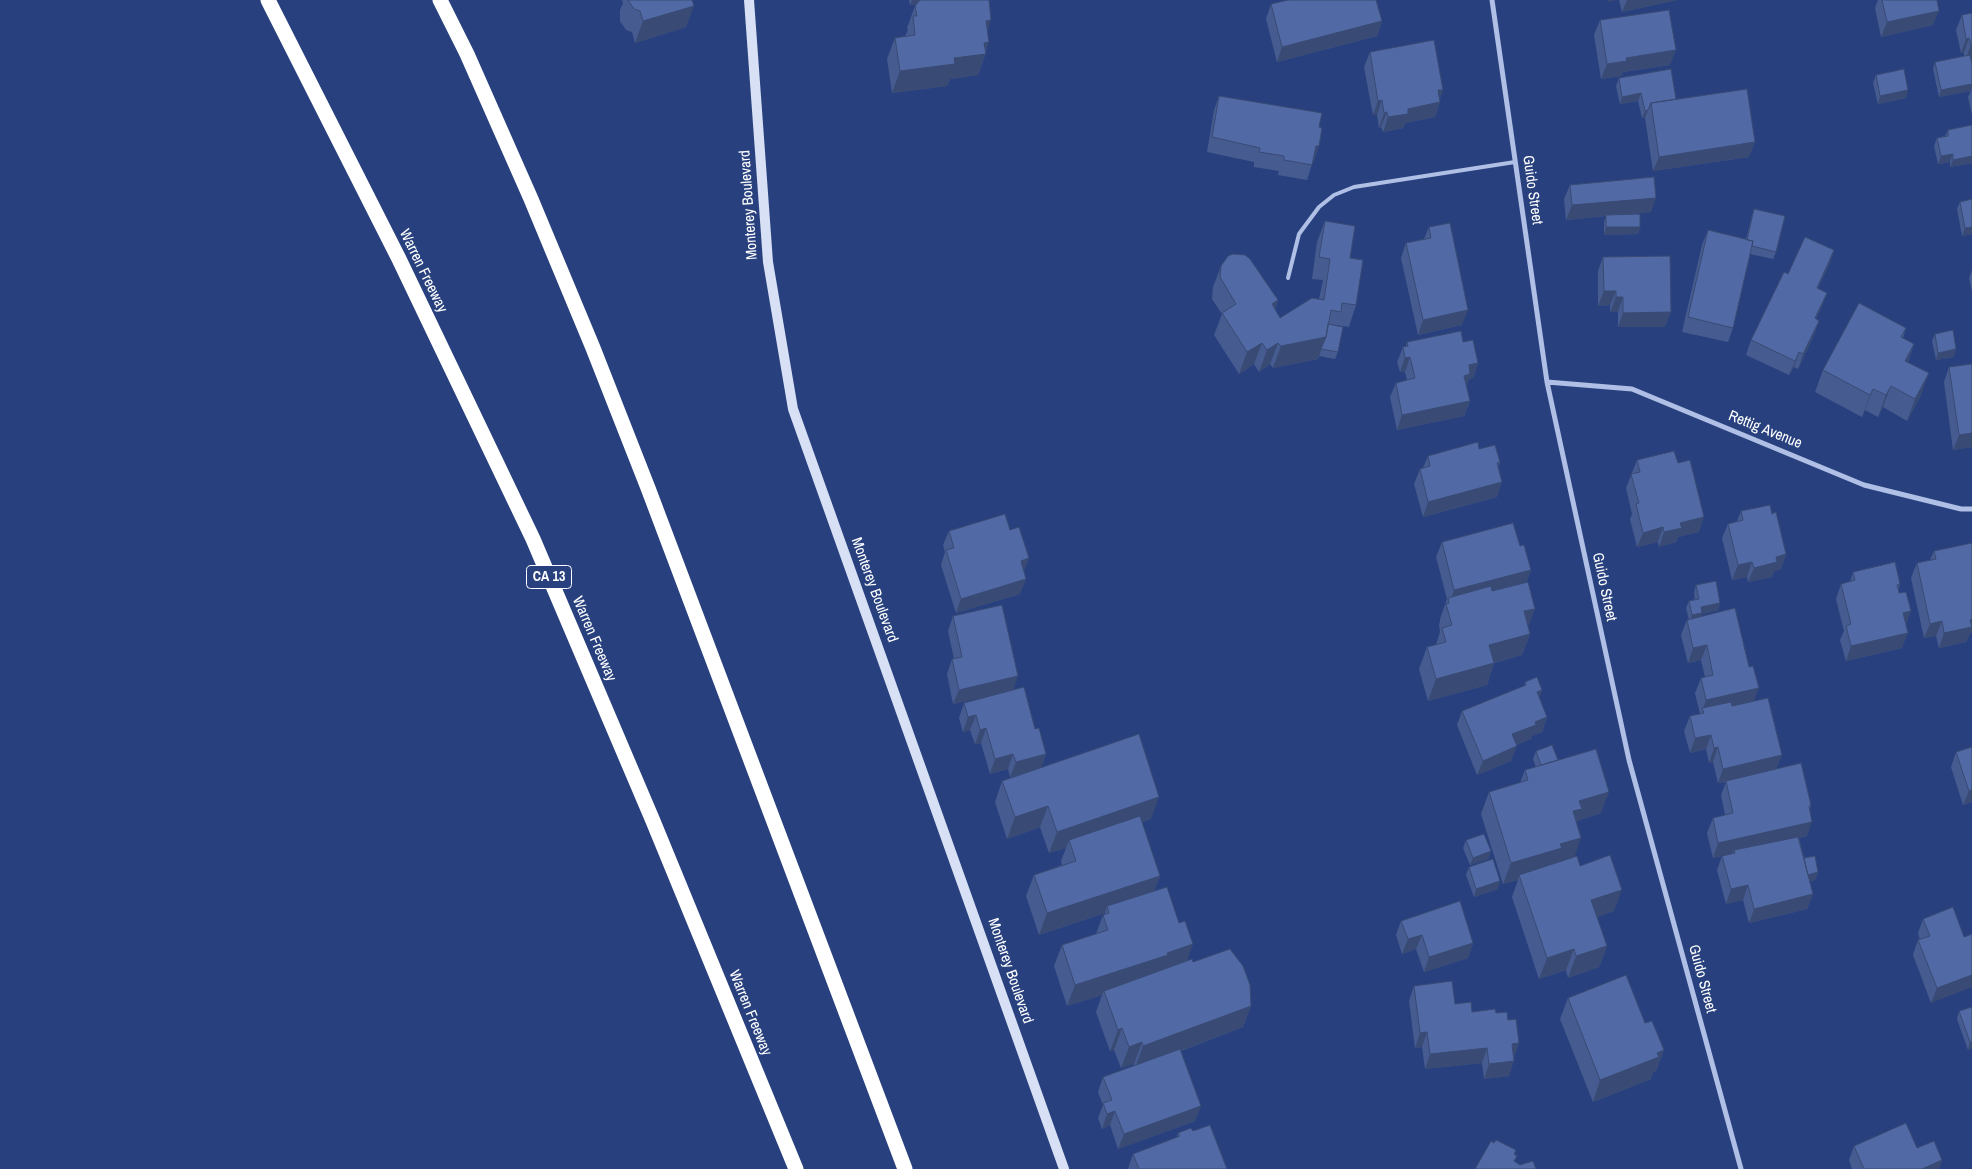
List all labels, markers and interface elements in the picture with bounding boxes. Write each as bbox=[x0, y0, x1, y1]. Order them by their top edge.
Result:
street label: Monterey Boulevard bbox=[736, 149, 762, 261]
street label: Guido Street bbox=[1518, 154, 1546, 226]
street label: Warren Freeway bbox=[395, 226, 451, 316]
street label: Rettig Avenue bbox=[1726, 407, 1804, 453]
street label: Monterey Boulevard bbox=[847, 535, 901, 645]
street label: Guido Street bbox=[1588, 551, 1620, 623]
road number: CA 13 bbox=[526, 566, 572, 588]
street label: Warren Freeway bbox=[568, 594, 620, 684]
street label: Monterey Boulevard bbox=[984, 916, 1036, 1026]
street label: Guido Street bbox=[1684, 943, 1720, 1015]
street label: Warren Freeway bbox=[725, 968, 775, 1058]

